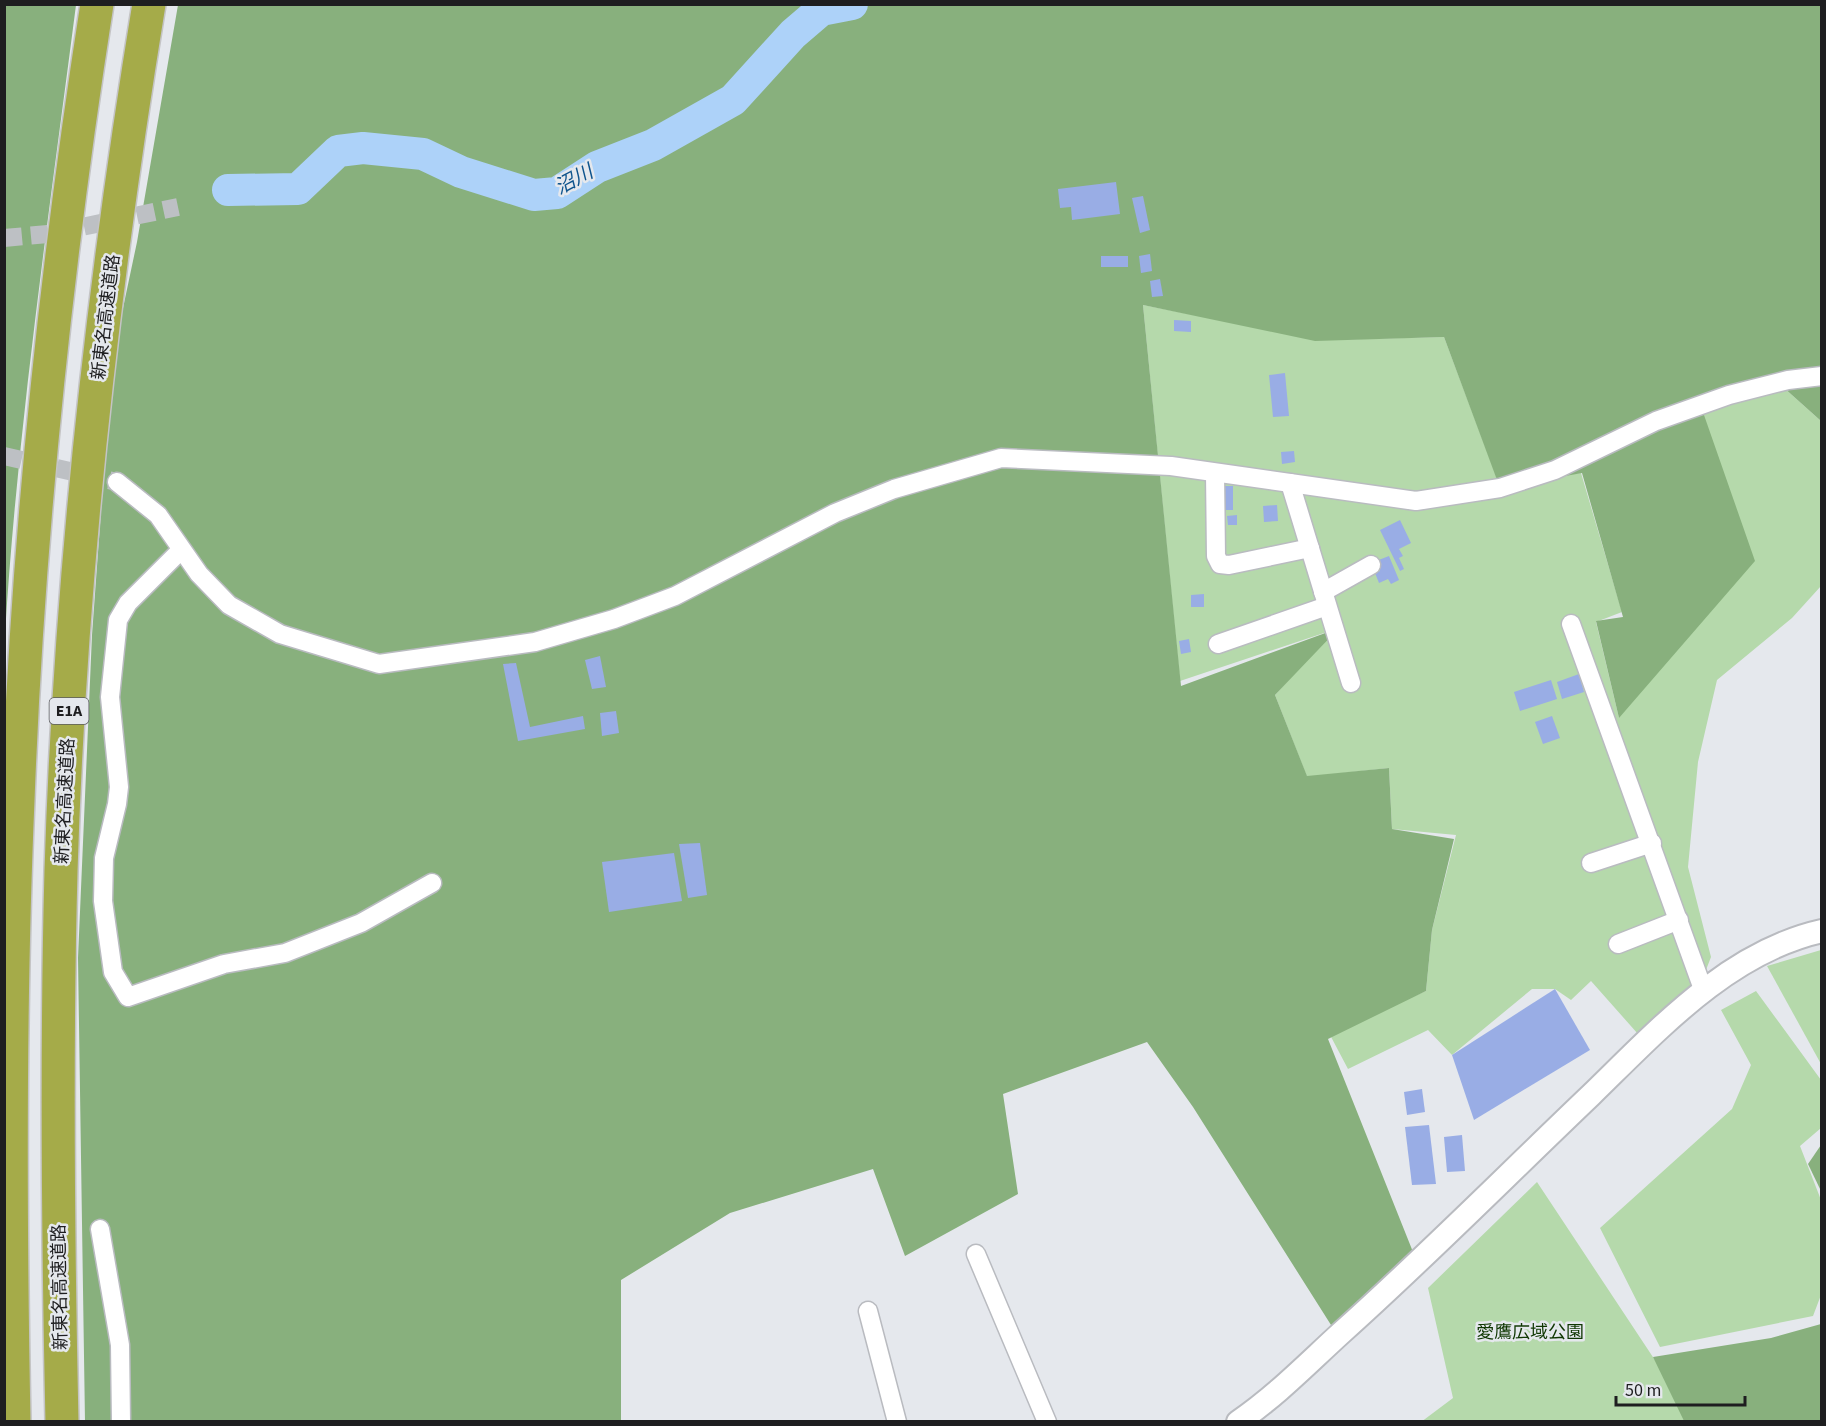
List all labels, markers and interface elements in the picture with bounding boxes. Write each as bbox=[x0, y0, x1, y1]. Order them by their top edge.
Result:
water label: 沼川 bbox=[550, 157, 600, 202]
street label: 新東名高速道路 bbox=[86, 253, 126, 381]
road number: E1A bbox=[50, 698, 88, 724]
street label: 新東名高速道路 bbox=[49, 737, 81, 865]
street label: 新東名高速道路 bbox=[46, 1224, 74, 1350]
park label: 愛鷹広域公園 bbox=[1476, 1320, 1584, 1345]
scale bar bbox=[1616, 1369, 1745, 1407]
text: 50 m bbox=[1625, 1378, 1661, 1403]

